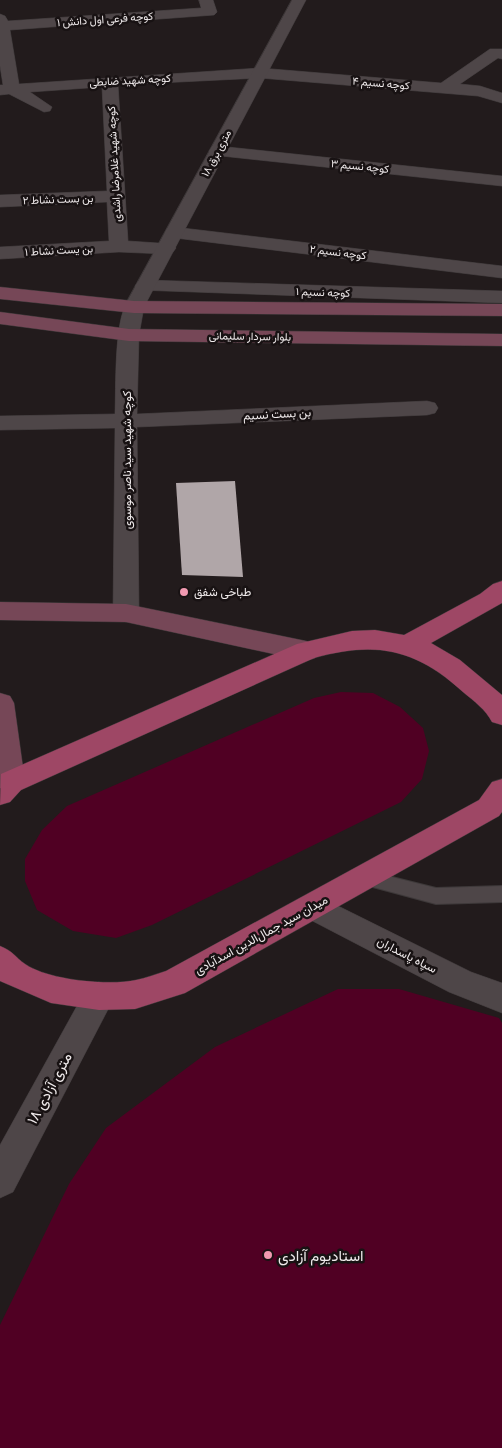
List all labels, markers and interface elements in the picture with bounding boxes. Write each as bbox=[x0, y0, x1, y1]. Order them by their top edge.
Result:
street label: کوچه فرعی اول دانش ۱ bbox=[56, 9, 154, 30]
street label: کوچه شهید ضابطی bbox=[89, 71, 171, 90]
street label: کوچه نسیم ۴ bbox=[352, 74, 410, 93]
street label: کوچه شهید غلامرضا راشدی bbox=[104, 106, 125, 222]
street label: ۱۸ متری برق bbox=[198, 127, 234, 179]
street label: کوچه نسیم ۳ bbox=[330, 156, 390, 177]
street label: بن بست نشاط ۲ bbox=[22, 191, 94, 207]
street label: بن یست نشاط ۱ bbox=[25, 241, 93, 259]
street label: کوچه نسیم ۲ bbox=[309, 242, 367, 263]
street label: کوچه نسیم ۱ bbox=[296, 284, 351, 301]
street label: بلوار سردار سلیمانی bbox=[209, 328, 291, 344]
street label: کوچه شهید سید ناصر موسوی bbox=[119, 391, 135, 529]
street label: بن بست نسیم bbox=[243, 404, 311, 424]
place label: طباخی شفق bbox=[194, 584, 252, 600]
marker: طباخی شفق bbox=[178, 586, 190, 598]
street label: میدان سید جمال‌الدین اسدآبادی bbox=[192, 892, 330, 978]
street label: سپاه پاسداران bbox=[374, 933, 440, 977]
street label: ۱۸ متری آزادی bbox=[21, 1048, 77, 1128]
place label: استادیوم آزادی bbox=[278, 1245, 363, 1266]
marker: استادیوم آزادی bbox=[262, 1249, 274, 1261]

